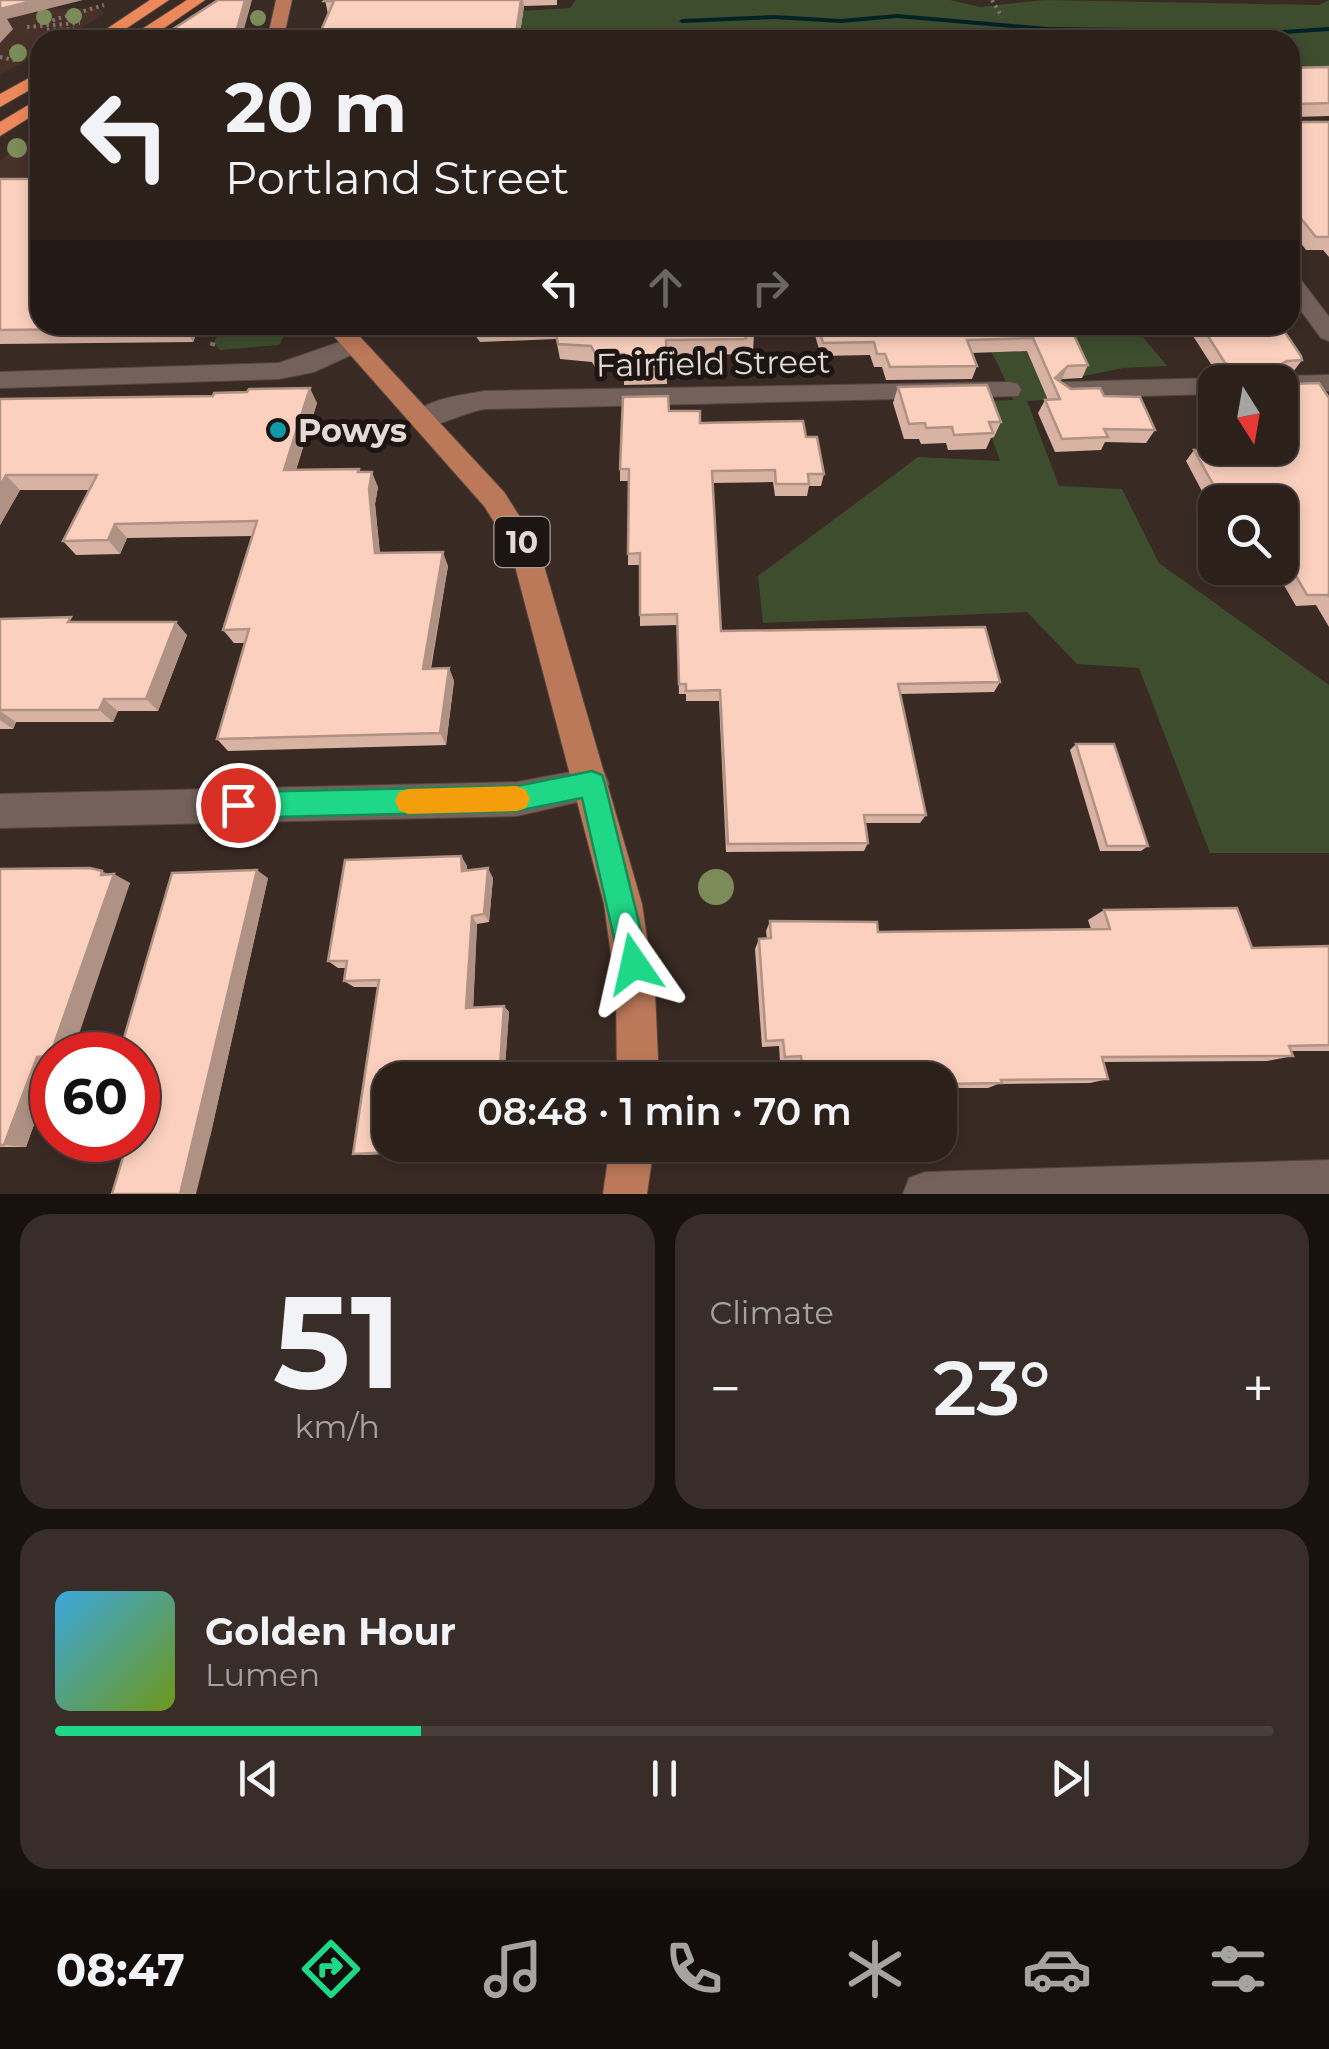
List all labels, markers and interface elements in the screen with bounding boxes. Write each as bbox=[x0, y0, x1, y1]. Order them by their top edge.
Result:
text: 20 m bbox=[225, 64, 407, 150]
icon: left bbox=[60, 70, 190, 200]
text: Portland Street bbox=[225, 150, 569, 205]
icon: left bbox=[533, 260, 588, 315]
icon: ahead bbox=[638, 260, 693, 315]
icon: right bbox=[743, 260, 798, 315]
street label: Fairfield Street bbox=[595, 341, 831, 385]
north arrow bbox=[1198, 365, 1298, 465]
map controls bbox=[1198, 365, 1298, 585]
place label: Powys bbox=[298, 411, 407, 450]
marker: Powys bbox=[267, 419, 289, 441]
button: search bbox=[1198, 485, 1298, 585]
road number: 10 bbox=[494, 517, 550, 567]
pin bbox=[196, 763, 281, 848]
icon: arrive bbox=[211, 778, 266, 833]
position arrow bbox=[582, 912, 686, 1016]
speed limit sign: 60 bbox=[30, 1032, 160, 1162]
text: 08:48 · 1 min · 70 m bbox=[477, 1088, 852, 1135]
text: 51 bbox=[273, 1262, 401, 1421]
text: Climate bbox=[710, 1293, 834, 1332]
text: 23° bbox=[933, 1342, 1051, 1434]
text: − bbox=[710, 1355, 741, 1422]
text: + bbox=[1242, 1355, 1274, 1422]
text: km/h bbox=[295, 1407, 380, 1446]
text: Golden Hour bbox=[205, 1608, 456, 1655]
text: Lumen bbox=[205, 1655, 320, 1694]
icon: previous bbox=[231, 1751, 286, 1806]
icon: pause bbox=[637, 1751, 692, 1806]
icon: next bbox=[1043, 1751, 1098, 1806]
icon: directions bbox=[296, 1934, 366, 2004]
icon: music bbox=[478, 1934, 548, 2004]
icon: phone bbox=[659, 1934, 729, 2004]
icon: climate bbox=[840, 1934, 910, 2004]
icon: car bbox=[1022, 1934, 1092, 2004]
icon: filters bbox=[1203, 1934, 1273, 2004]
text: 08:47 bbox=[56, 1942, 185, 1997]

